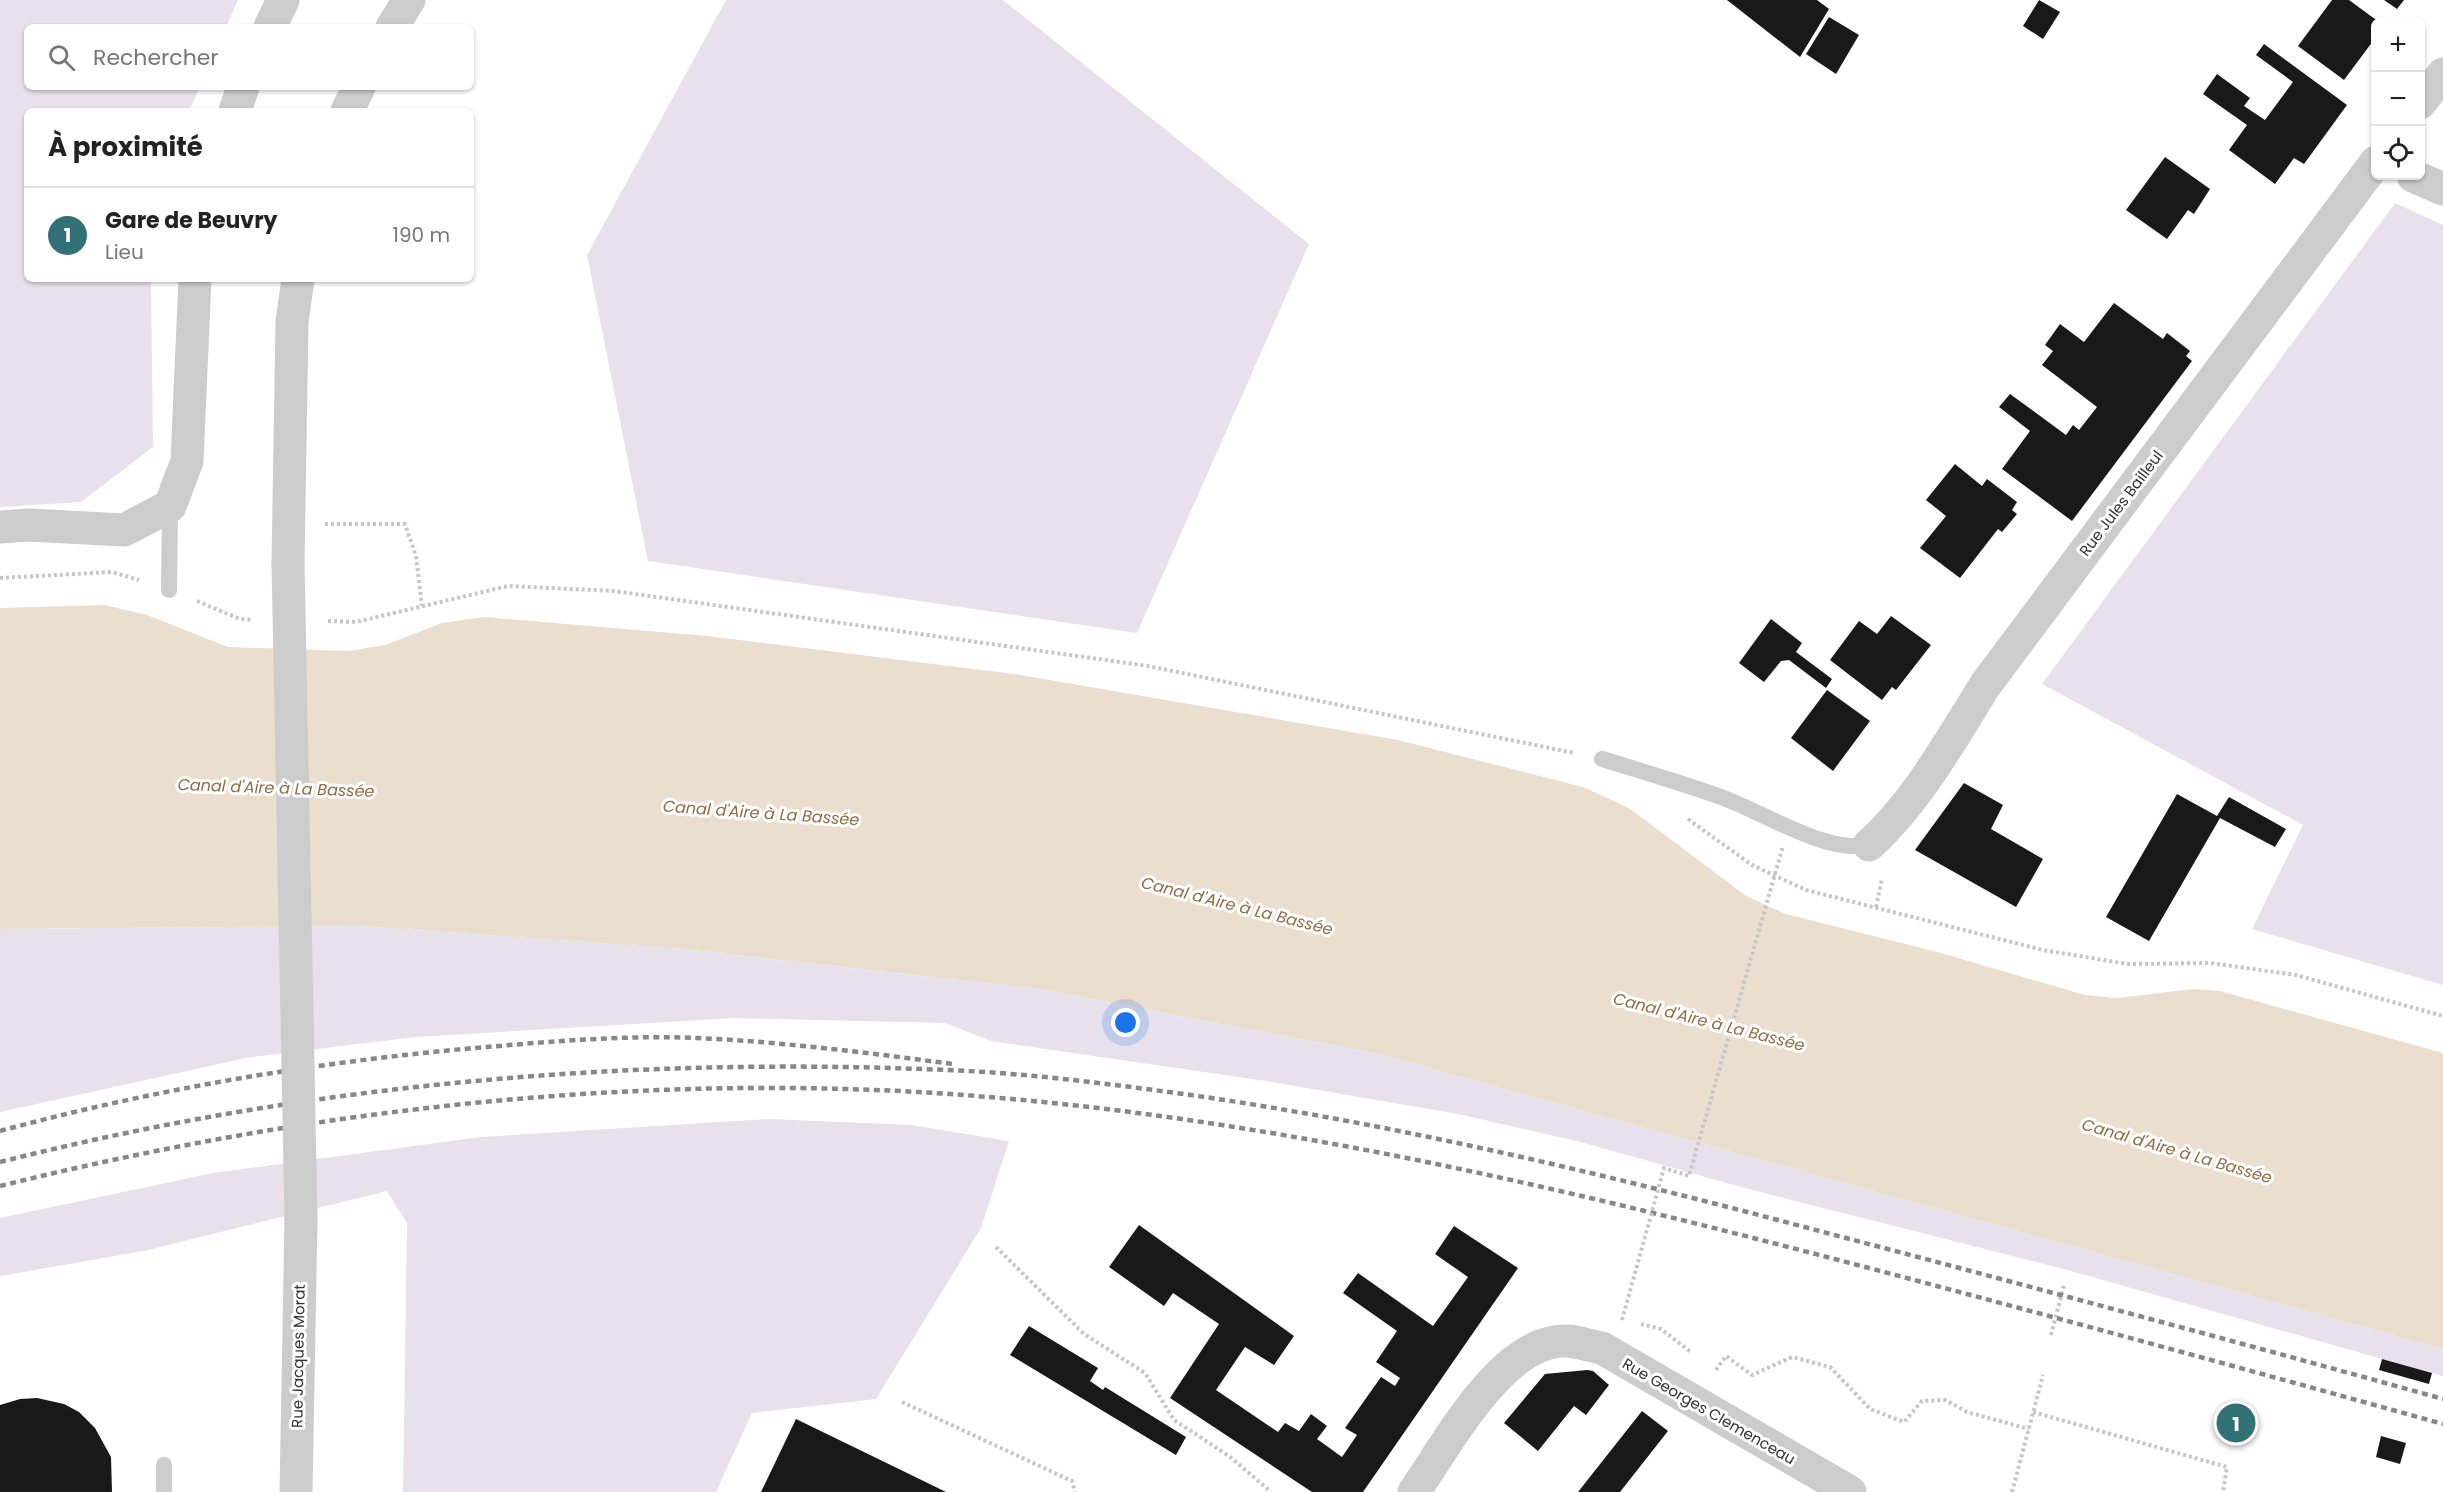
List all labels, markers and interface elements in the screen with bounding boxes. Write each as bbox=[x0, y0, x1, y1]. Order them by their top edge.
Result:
map controls bbox=[2371, 18, 2425, 180]
button: + bbox=[2371, 18, 2425, 72]
search box bbox=[24, 24, 474, 90]
icon: search bbox=[45, 41, 78, 74]
text: Rechercher bbox=[93, 42, 219, 73]
button: − bbox=[2371, 72, 2425, 126]
button: locate bbox=[2371, 126, 2425, 180]
text: À proximité bbox=[48, 129, 203, 165]
text: Gare de Beuvry bbox=[105, 205, 277, 236]
text: 1 bbox=[64, 221, 71, 249]
text: 190 m bbox=[393, 221, 450, 249]
text: Lieu bbox=[105, 238, 144, 266]
street label: Rue Jules Bailleul bbox=[2074, 446, 2168, 560]
water label: Canal d'Aire à La Bassée bbox=[177, 773, 375, 803]
water label: Canal d'Aire à La Bassée bbox=[662, 795, 860, 831]
water label: Canal d'Aire à La Bassée bbox=[1139, 871, 1335, 941]
water label: Canal d'Aire à La Bassée bbox=[1611, 987, 1807, 1057]
your location bbox=[1111, 1008, 1140, 1037]
water label: Canal d'Aire à La Bassée bbox=[2079, 1113, 2275, 1189]
street label: Rue Jacques Morat bbox=[286, 1284, 310, 1428]
street label: Rue Georges Clemenceau bbox=[1619, 1353, 1799, 1469]
pin: 1 bbox=[2216, 1400, 2256, 1446]

